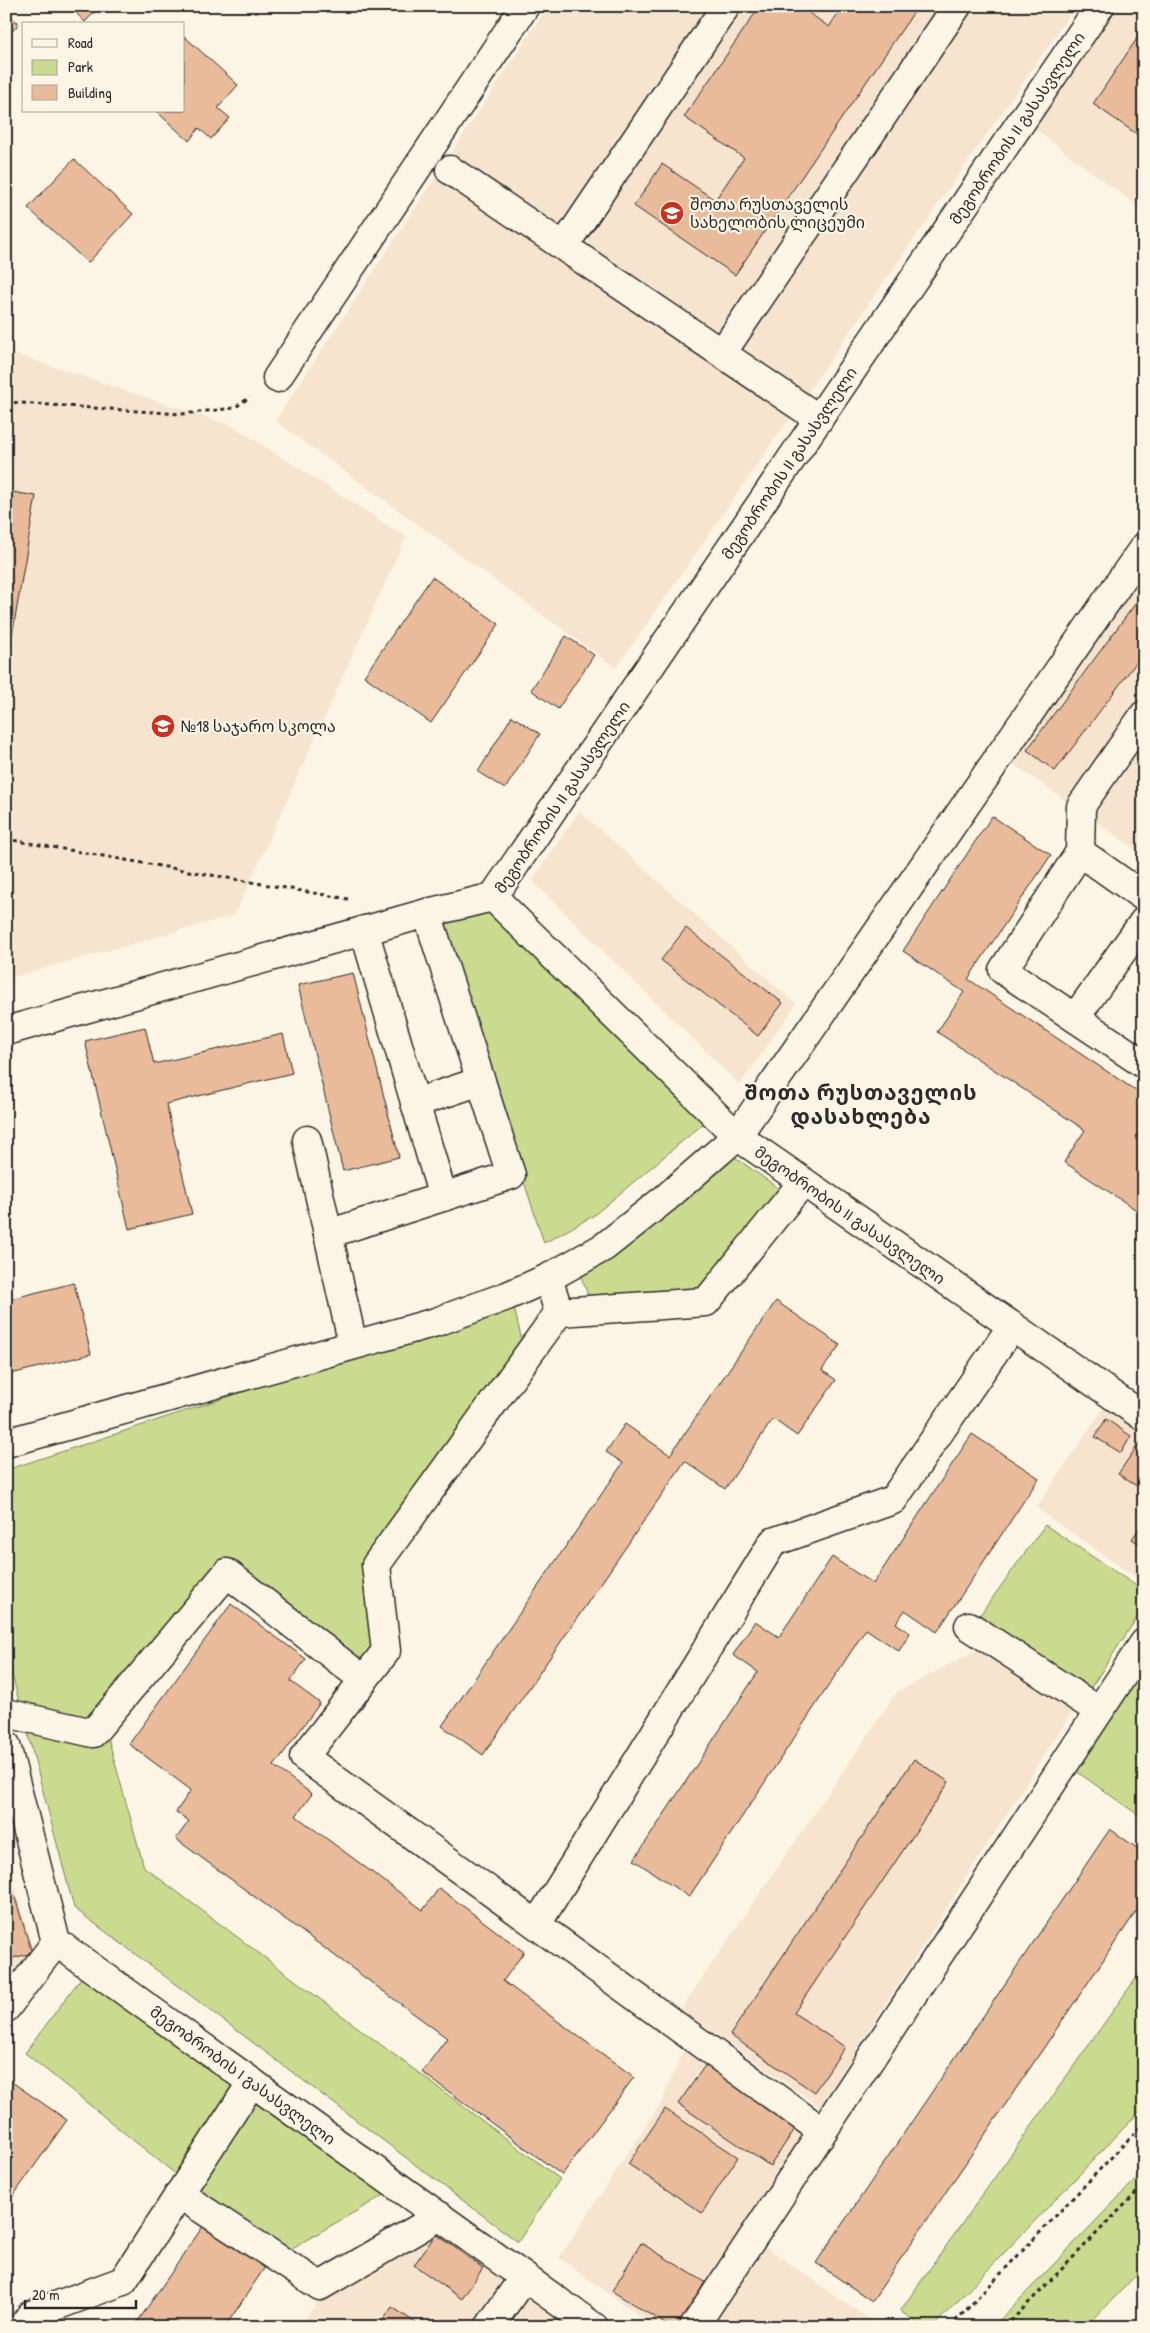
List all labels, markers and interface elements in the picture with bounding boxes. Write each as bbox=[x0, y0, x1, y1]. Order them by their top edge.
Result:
legend bbox=[22, 22, 185, 112]
street label: მეგობრობის II გასასვლელი bbox=[944, 27, 1090, 229]
text: Road bbox=[68, 32, 93, 53]
text: Park bbox=[68, 56, 93, 77]
text: Building bbox=[68, 82, 112, 103]
place label: შოთა რუსთაველის სახელობის ლიცეუმი bbox=[690, 193, 865, 233]
school or university icon: შოთა რუსთაველის სახელობის ლიცეუმი bbox=[659, 200, 685, 226]
street label: მეგობრობის II გასასვლელი bbox=[716, 362, 862, 564]
street label: მეგობრობის II გასასვლელი bbox=[489, 696, 635, 898]
school or university icon: №18 საჯარო სკოლა bbox=[150, 713, 176, 739]
place label: №18 საჯარო სკოლა bbox=[180, 715, 336, 737]
district label: შოთა რუსთაველის დასახლება bbox=[744, 1078, 978, 1131]
street label: მეგობრობის II გასასვლელი bbox=[750, 1141, 950, 1289]
street label: მეგობრობის I გასასვლელი bbox=[146, 2000, 340, 2150]
scale bar bbox=[25, 2278, 136, 2310]
text: 20 m bbox=[32, 2284, 59, 2305]

